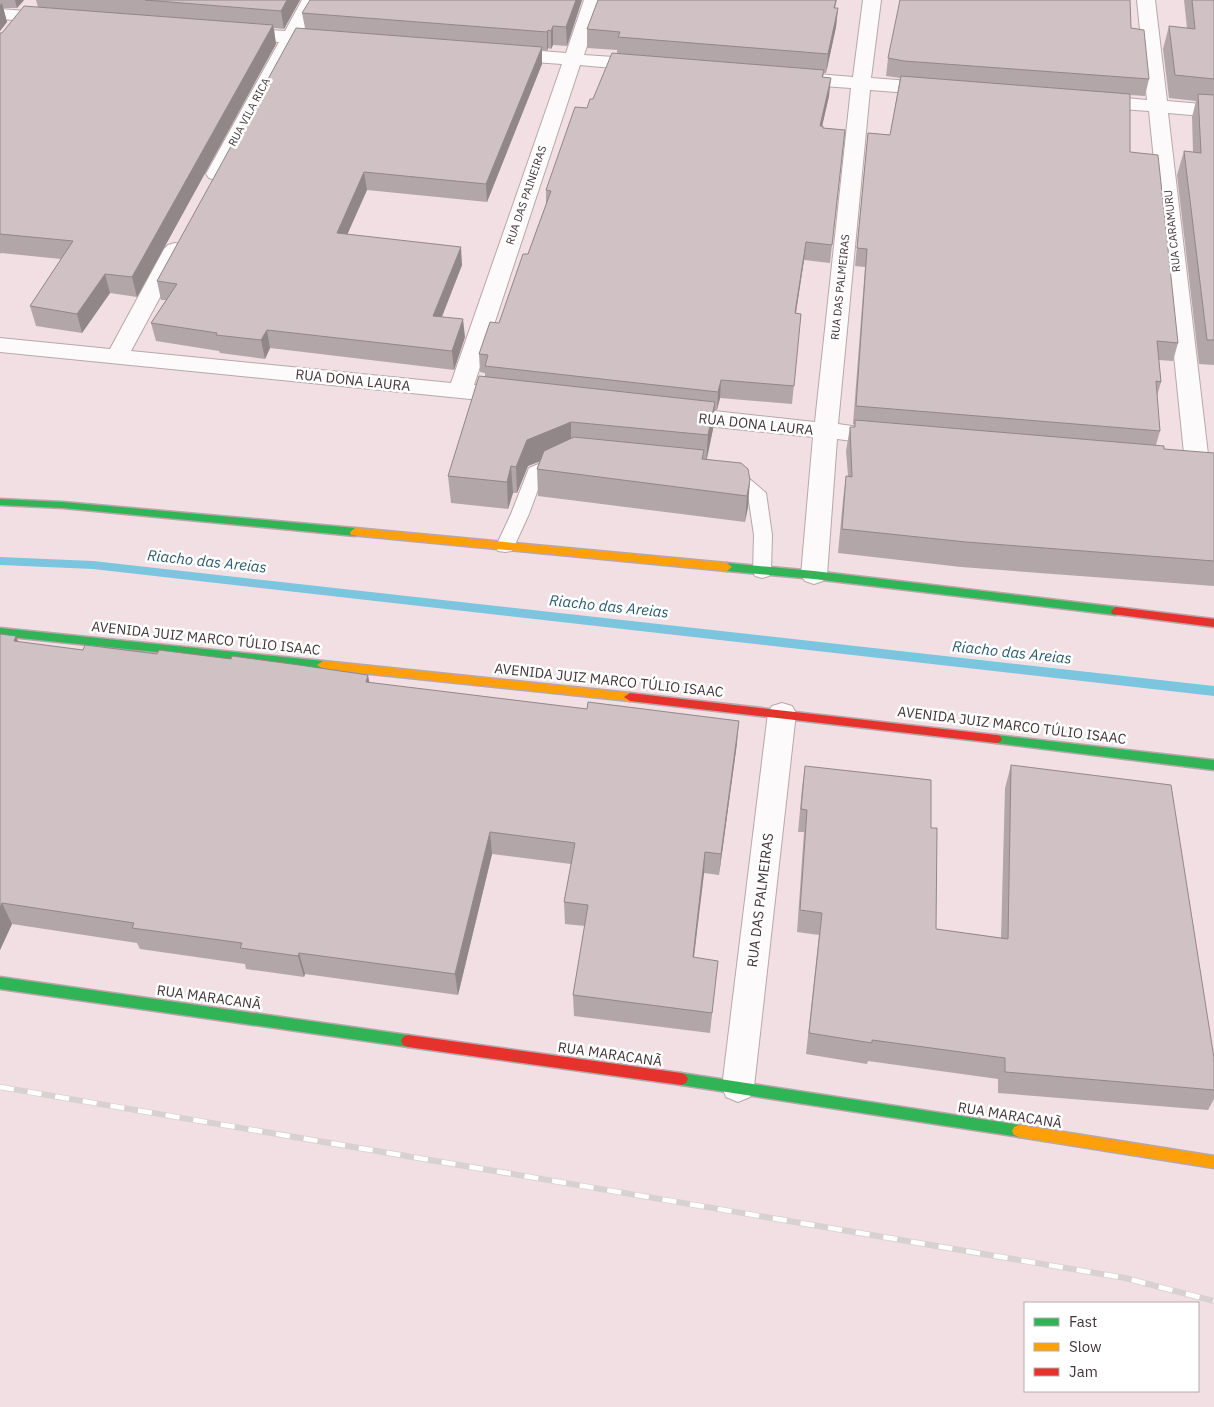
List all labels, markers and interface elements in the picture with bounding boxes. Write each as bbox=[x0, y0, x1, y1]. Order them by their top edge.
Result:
street label: RUA VILA RICA bbox=[225, 75, 273, 149]
street label: RUA DAS PAINEIRAS bbox=[502, 144, 550, 246]
street label: RUA CARAMURU bbox=[1161, 189, 1183, 273]
street label: RUA DAS PALMEIRAS bbox=[827, 233, 853, 341]
street label: RUA DONA LAURA bbox=[295, 365, 411, 395]
street label: RUA DONA LAURA bbox=[698, 409, 814, 439]
water label: Riacho das Areias bbox=[146, 545, 268, 577]
water label: Riacho das Areias bbox=[548, 590, 670, 622]
street label: AVENIDA JUIZ MARCO TÚLIO ISAAC bbox=[91, 616, 322, 659]
water label: Riacho das Areias bbox=[951, 636, 1073, 668]
street label: AVENIDA JUIZ MARCO TÚLIO ISAAC bbox=[494, 658, 725, 701]
street label: AVENIDA JUIZ MARCO TÚLIO ISAAC bbox=[897, 701, 1128, 748]
street label: RUA DAS PALMEIRAS bbox=[743, 832, 777, 968]
street label: RUA MARACANÃ bbox=[156, 981, 262, 1013]
street label: RUA MARACANÃ bbox=[557, 1038, 663, 1070]
street label: RUA MARACANÃ bbox=[957, 1098, 1063, 1132]
legend bbox=[1024, 1302, 1199, 1392]
text: Fast bbox=[1069, 1312, 1097, 1331]
text: Slow bbox=[1069, 1337, 1102, 1356]
text: Jam bbox=[1069, 1362, 1098, 1381]

